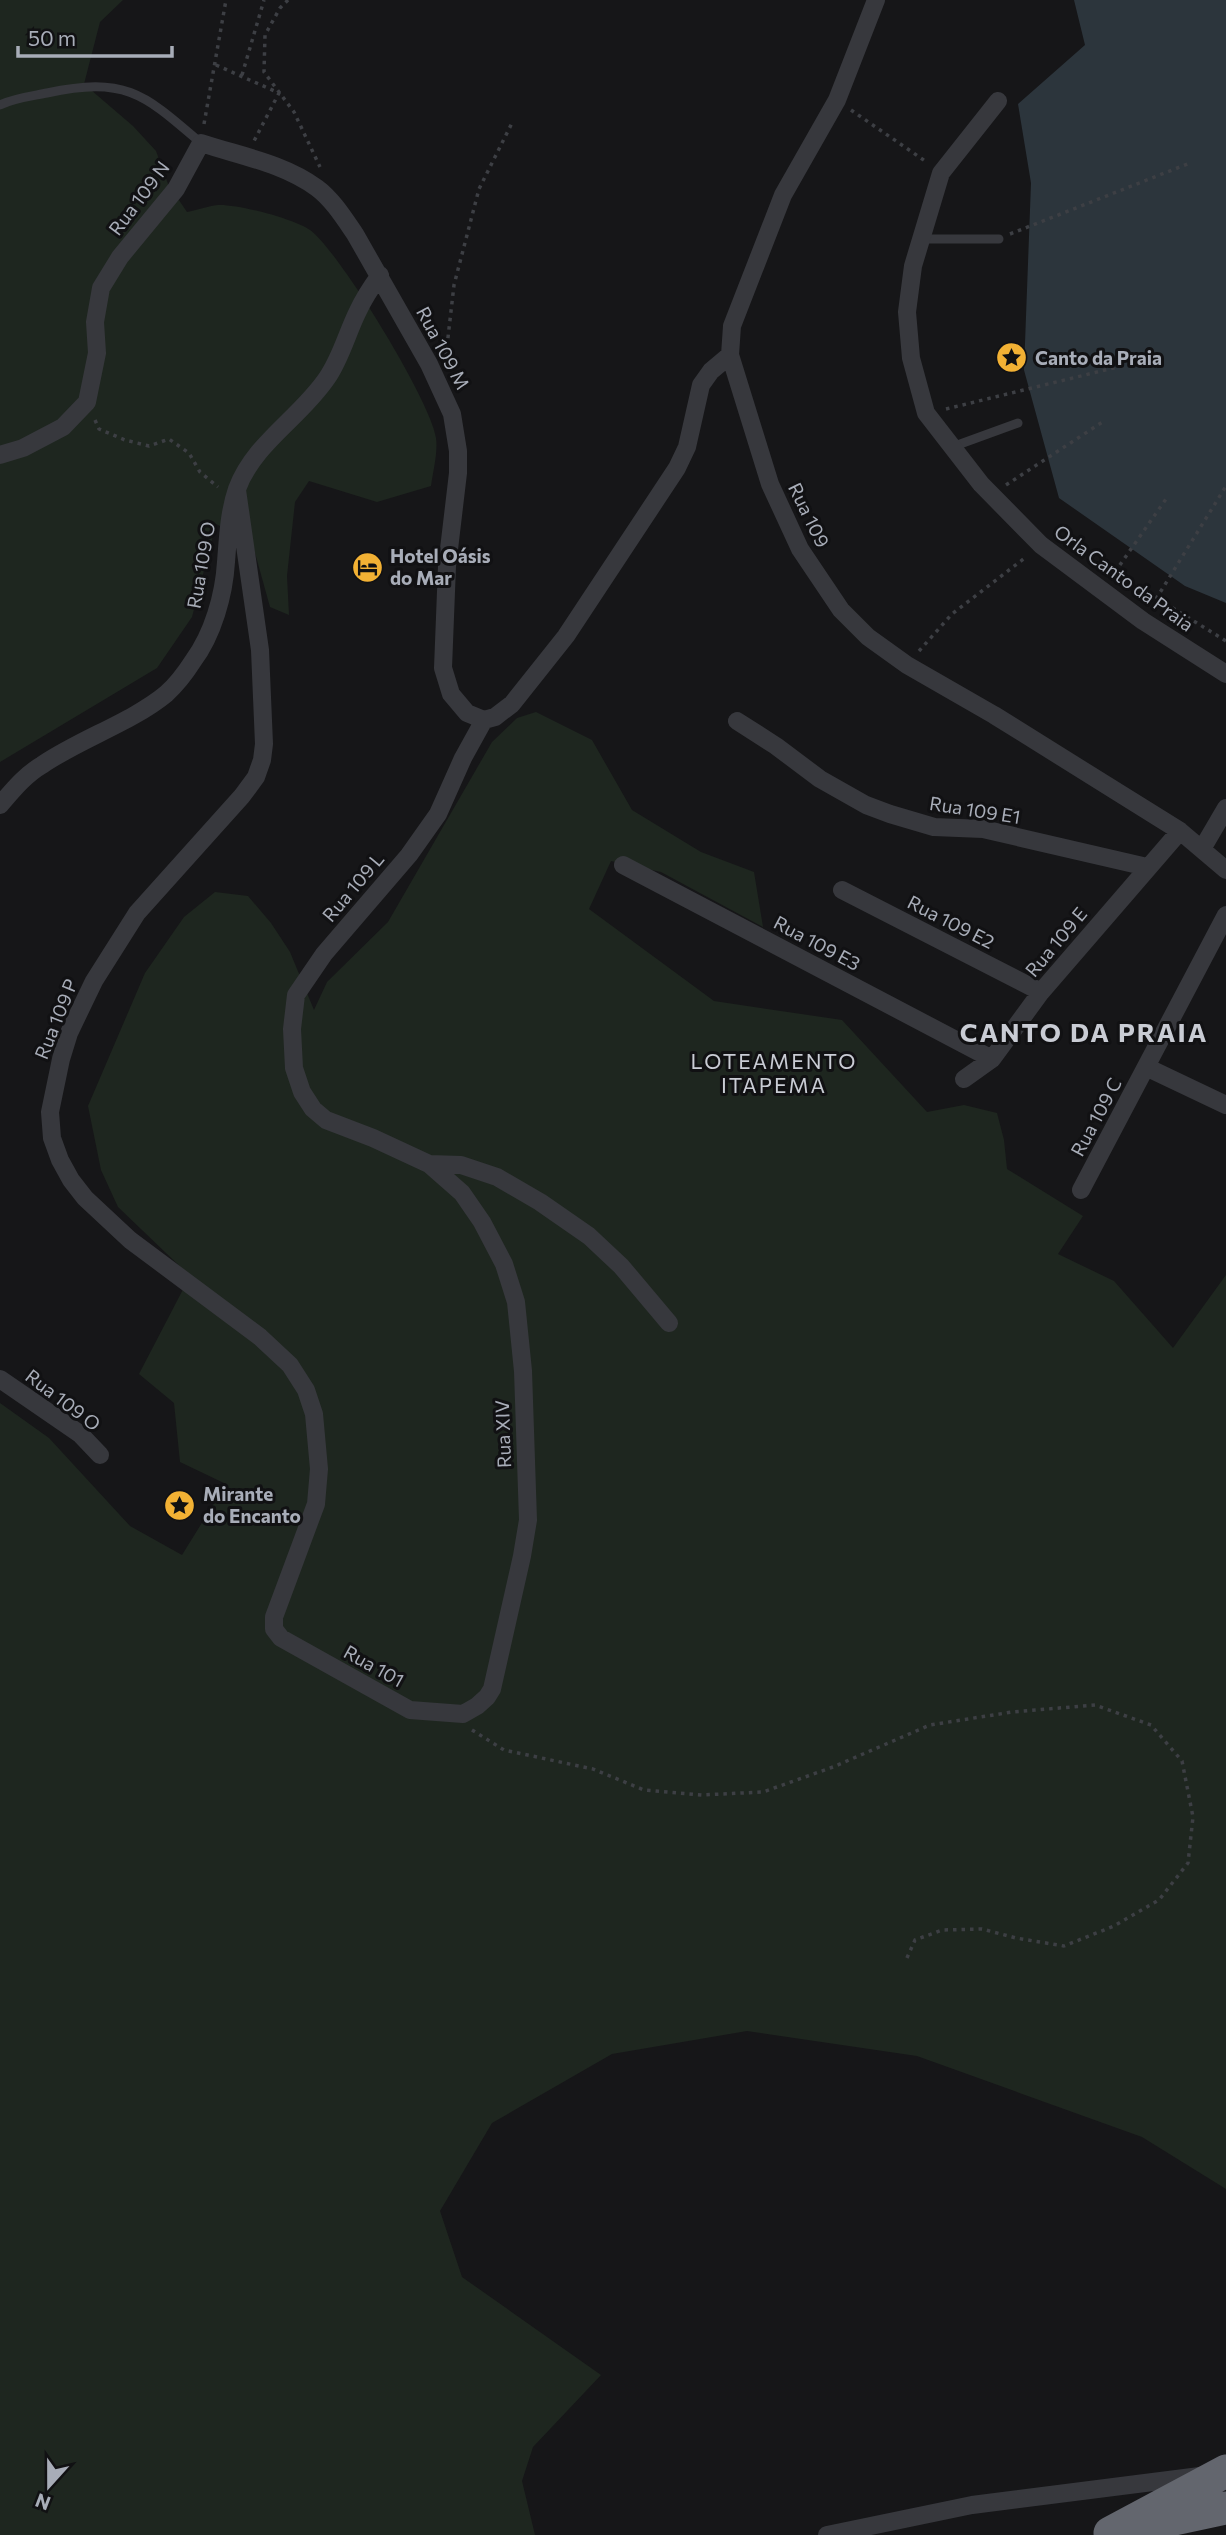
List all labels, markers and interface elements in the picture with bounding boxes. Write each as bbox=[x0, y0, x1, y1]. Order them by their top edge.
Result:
scale bar bbox=[18, 14, 172, 58]
text: 50 m bbox=[28, 25, 76, 50]
street label: Rua 109 N bbox=[103, 156, 174, 239]
street label: Rua 109 M bbox=[412, 302, 475, 393]
place icon: Canto da Praia bbox=[995, 341, 1029, 375]
place label: Canto da Praia bbox=[1035, 346, 1162, 369]
street label: Rua 109 bbox=[784, 479, 835, 551]
street label: Orla Canto da Praia bbox=[1050, 519, 1198, 636]
street label: Rua 109 O bbox=[182, 520, 219, 610]
place label: Hotel Oásis do Mar bbox=[390, 544, 491, 589]
hotel icon: Hotel Oásis do Mar bbox=[350, 550, 384, 584]
street label: Rua 109 E1 bbox=[928, 791, 1022, 828]
street label: Rua 109 L bbox=[317, 847, 388, 926]
street label: Rua 109 E2 bbox=[904, 890, 998, 953]
street label: Rua 109 E bbox=[1020, 902, 1091, 981]
street label: Rua 109 E3 bbox=[770, 910, 864, 975]
street label: Rua 109 P bbox=[29, 975, 82, 1062]
district label: CANTO DA PRAIA bbox=[960, 1016, 1208, 1047]
district label: LOTEAMENTO ITAPEMA bbox=[691, 1048, 857, 1097]
street label: Rua 109 C bbox=[1065, 1074, 1126, 1160]
street label: Rua 109 O bbox=[21, 1364, 105, 1435]
street label: Rua XIV bbox=[490, 1400, 515, 1468]
place label: Mirante do Encanto bbox=[203, 1482, 301, 1527]
place icon: Mirante do Encanto bbox=[163, 1488, 197, 1522]
street label: Rua 101 bbox=[340, 1640, 408, 1691]
north arrow bbox=[14, 2451, 84, 2521]
text: N bbox=[32, 2489, 54, 2516]

